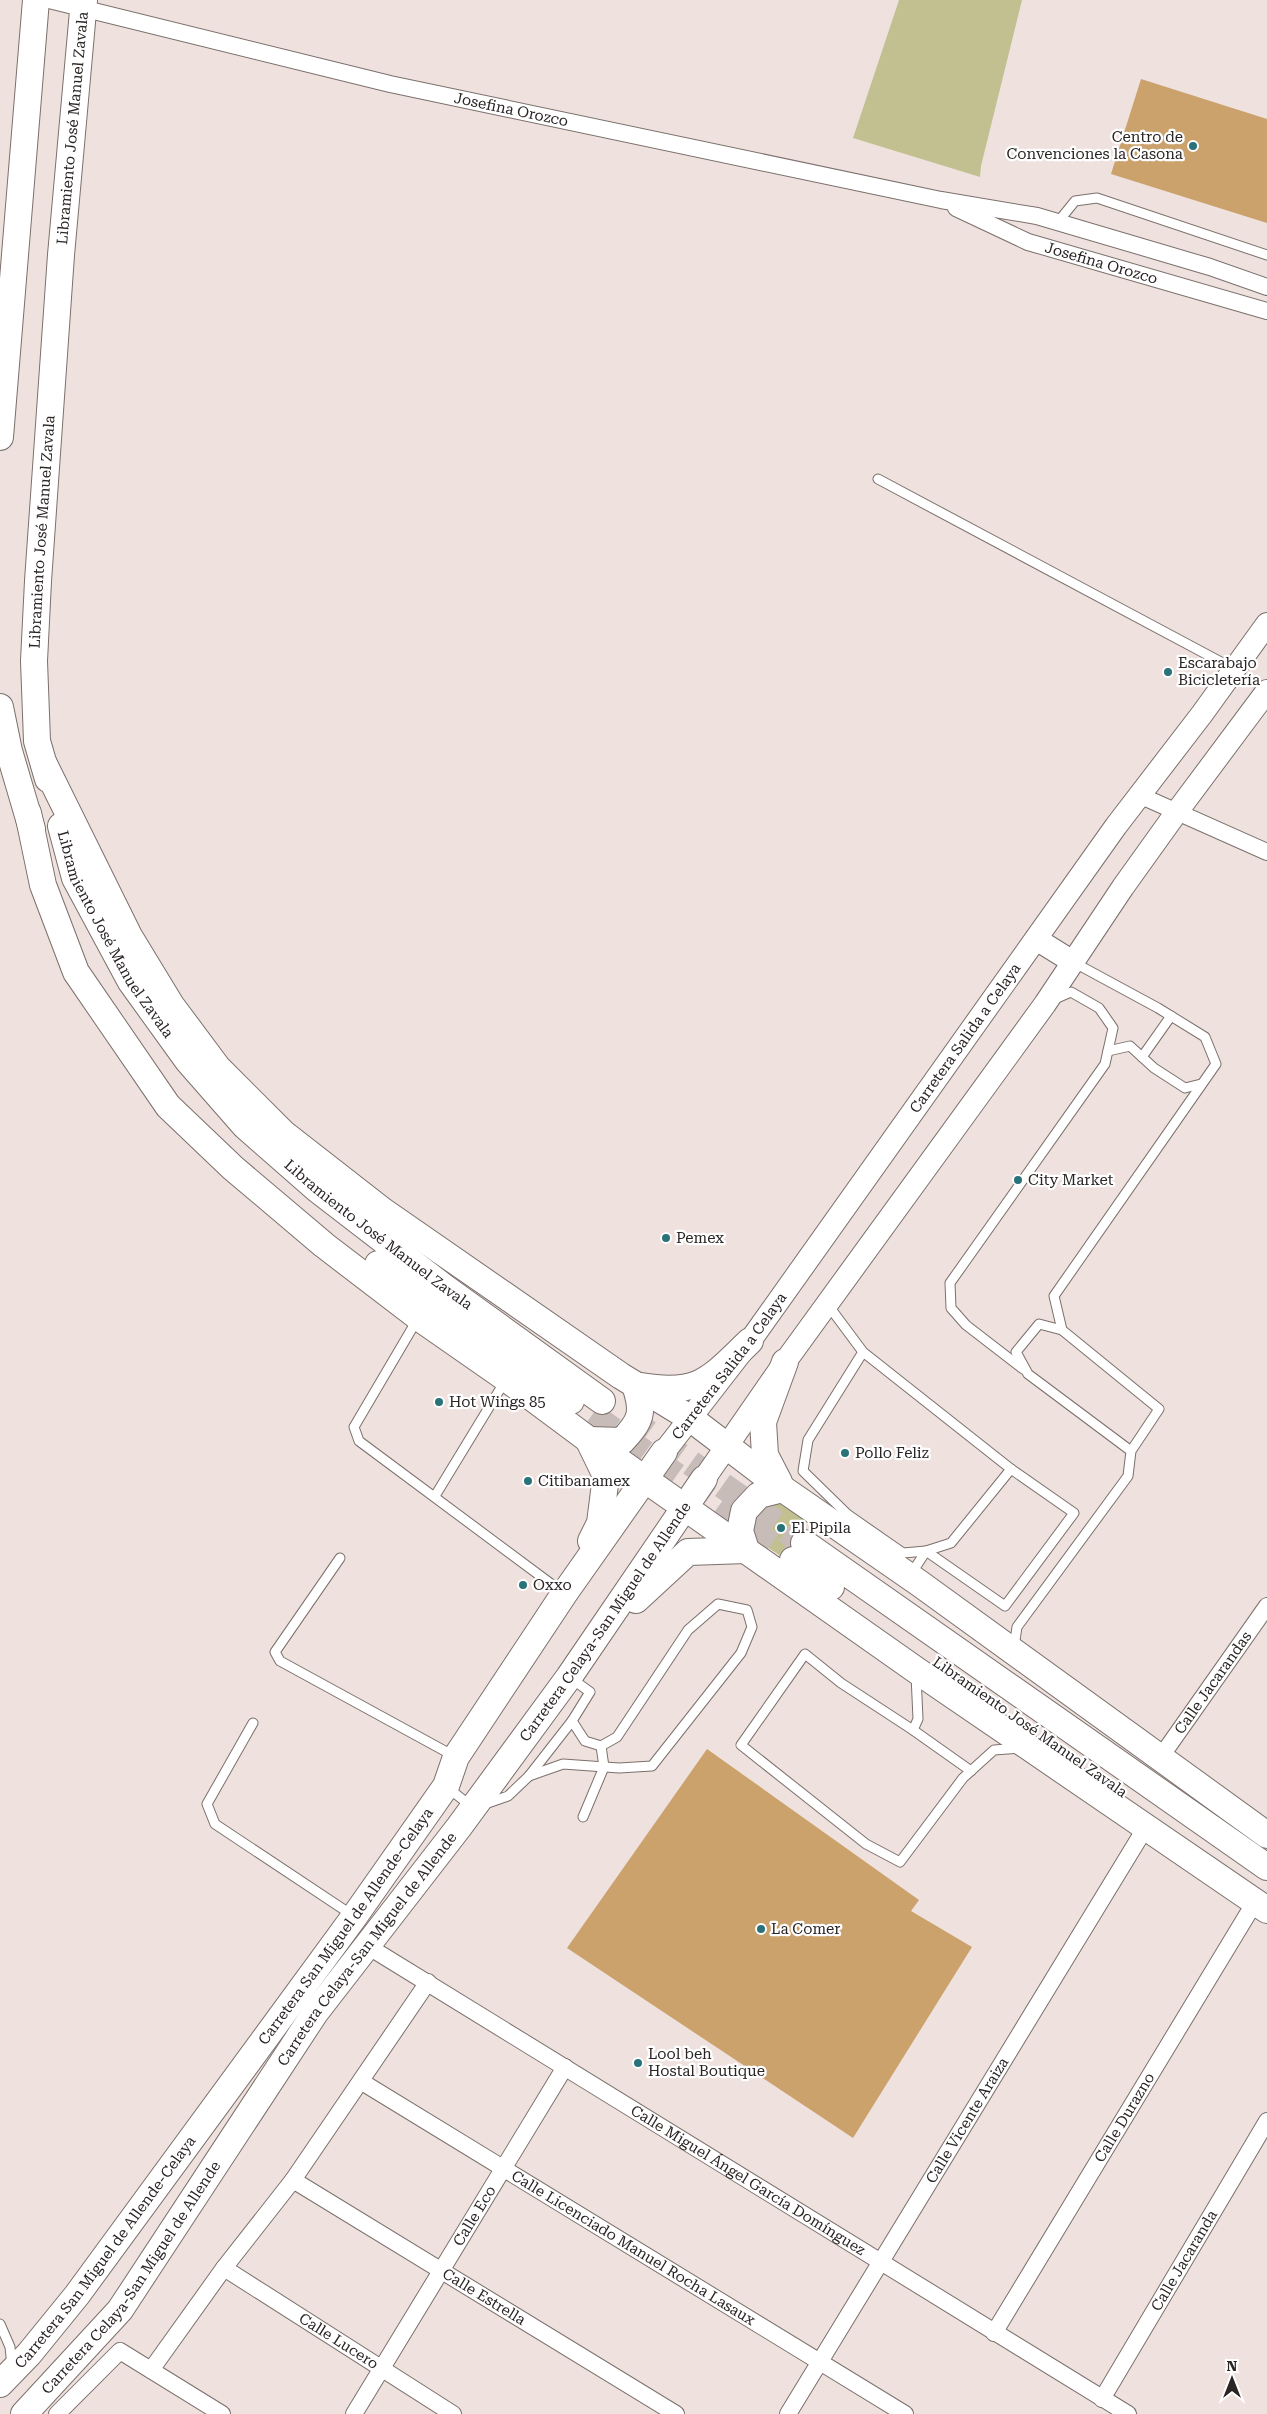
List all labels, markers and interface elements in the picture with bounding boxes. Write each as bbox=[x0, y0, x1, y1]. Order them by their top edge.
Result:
street label: Libramiento José Manuel Zavala bbox=[53, 11, 92, 245]
street label: Josefina Orozco bbox=[452, 89, 570, 130]
place label: Centro de Convenciones la Casona bbox=[1006, 128, 1183, 163]
marker: Centro de Convenciones la Casona bbox=[1187, 140, 1199, 152]
street label: Josefina Orozco bbox=[1043, 238, 1160, 288]
street label: Libramiento José Manuel Zavala bbox=[26, 415, 59, 649]
place label: Escarabajo Bicicletería bbox=[1178, 654, 1260, 689]
marker: Escarabajo Bicicletería bbox=[1162, 666, 1174, 678]
street label: Libramiento José Manuel Zavala bbox=[54, 829, 177, 1042]
street label: Carretera Salida a Celaya bbox=[906, 960, 1025, 1117]
street label: Libramiento José Manuel Zavala bbox=[281, 1156, 476, 1314]
place label: City Market bbox=[1028, 1171, 1114, 1189]
marker: City Market bbox=[1012, 1174, 1024, 1186]
place label: Pemex bbox=[676, 1229, 724, 1247]
marker: Pemex bbox=[660, 1232, 672, 1244]
street label: Carretera Salida a Celaya bbox=[668, 1289, 791, 1443]
place label: Hot Wings 85 bbox=[449, 1393, 546, 1411]
marker: Hot Wings 85 bbox=[433, 1396, 445, 1408]
place label: Pollo Feliz bbox=[855, 1444, 929, 1462]
marker: Pollo Feliz bbox=[839, 1447, 851, 1459]
place label: Citibanamex bbox=[538, 1472, 630, 1490]
marker: Citibanamex bbox=[522, 1475, 534, 1487]
street label: Carretera Celaya-San Miguel de Allende bbox=[516, 1499, 695, 1745]
place label: El Pipila bbox=[791, 1519, 851, 1537]
marker: El Pipila bbox=[775, 1522, 787, 1534]
place label: Oxxo bbox=[533, 1576, 572, 1594]
marker: Oxxo bbox=[517, 1579, 529, 1591]
street label: Calle Jacarandas bbox=[1171, 1628, 1255, 1738]
street label: Libramiento José Manuel Zavala bbox=[929, 1653, 1131, 1801]
street label: Carretera San Miguel de Allende-Celaya bbox=[254, 1804, 437, 2048]
street label: Carretera Celaya-San Miguel de Allende bbox=[274, 1829, 460, 2070]
place label: La Comer bbox=[771, 1920, 840, 1938]
marker: La Comer bbox=[755, 1923, 767, 1935]
place label: Lool beh Hostal Boutique bbox=[648, 2045, 765, 2080]
street label: Calle Vicente Araiza bbox=[922, 2054, 1012, 2186]
marker: Lool beh Hostal Boutique bbox=[632, 2057, 644, 2069]
street label: Calle Durazno bbox=[1091, 2069, 1158, 2165]
street label: Calle Miguel Ángel García Domínguez bbox=[627, 2101, 869, 2259]
street label: Carretera San Miguel de Allende-Celaya bbox=[11, 2132, 200, 2372]
street label: Carretera Celaya-San Miguel de Allende bbox=[38, 2158, 224, 2398]
street label: Calle Licenciado Manuel Rocha Lasaux bbox=[508, 2167, 759, 2329]
street label: Calle Eco bbox=[449, 2182, 500, 2249]
street label: Calle Jacaranda bbox=[1147, 2207, 1221, 2314]
street label: Calle Estrella bbox=[439, 2265, 529, 2329]
street label: Calle Lucero bbox=[296, 2309, 382, 2373]
north arrow bbox=[1207, 2354, 1257, 2404]
text: N bbox=[1227, 2358, 1238, 2374]

